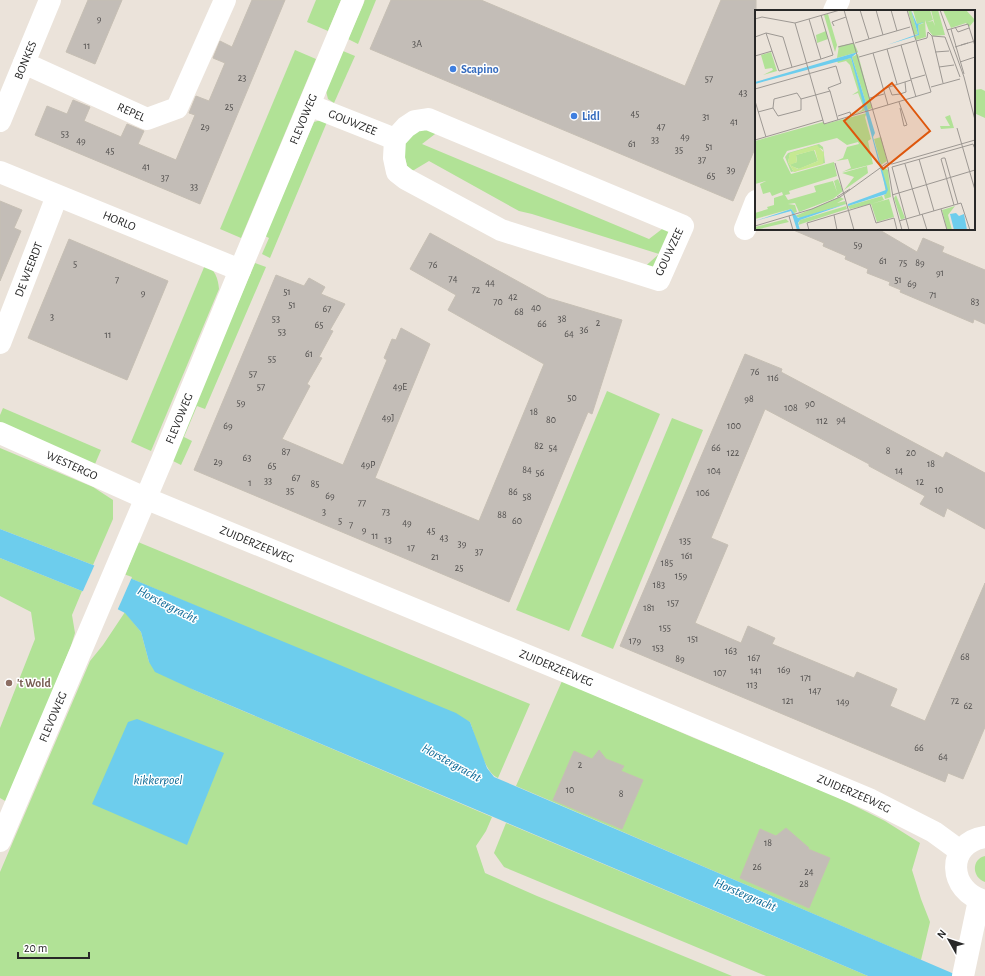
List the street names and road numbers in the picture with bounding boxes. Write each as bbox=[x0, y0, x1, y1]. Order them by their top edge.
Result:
street label: BONKES bbox=[12, 39, 39, 81]
street label: FLEVOWEG bbox=[287, 92, 319, 146]
street label: REPEL bbox=[115, 100, 147, 123]
street label: GOUWZEE bbox=[327, 107, 379, 137]
street label: HORLO bbox=[101, 209, 138, 233]
street label: GOUWZEE bbox=[653, 226, 685, 278]
street label: DE WEERDT bbox=[13, 240, 45, 298]
street label: FLEVOWEG bbox=[163, 391, 195, 445]
street label: WESTERGO bbox=[45, 449, 100, 482]
street label: ZUIDERZEEWEG bbox=[218, 524, 296, 565]
street label: ZUIDERZEEWEG bbox=[518, 647, 595, 688]
street label: FLEVOWEG bbox=[37, 690, 69, 744]
street label: ZUIDERZEEWEG bbox=[816, 772, 893, 815]

